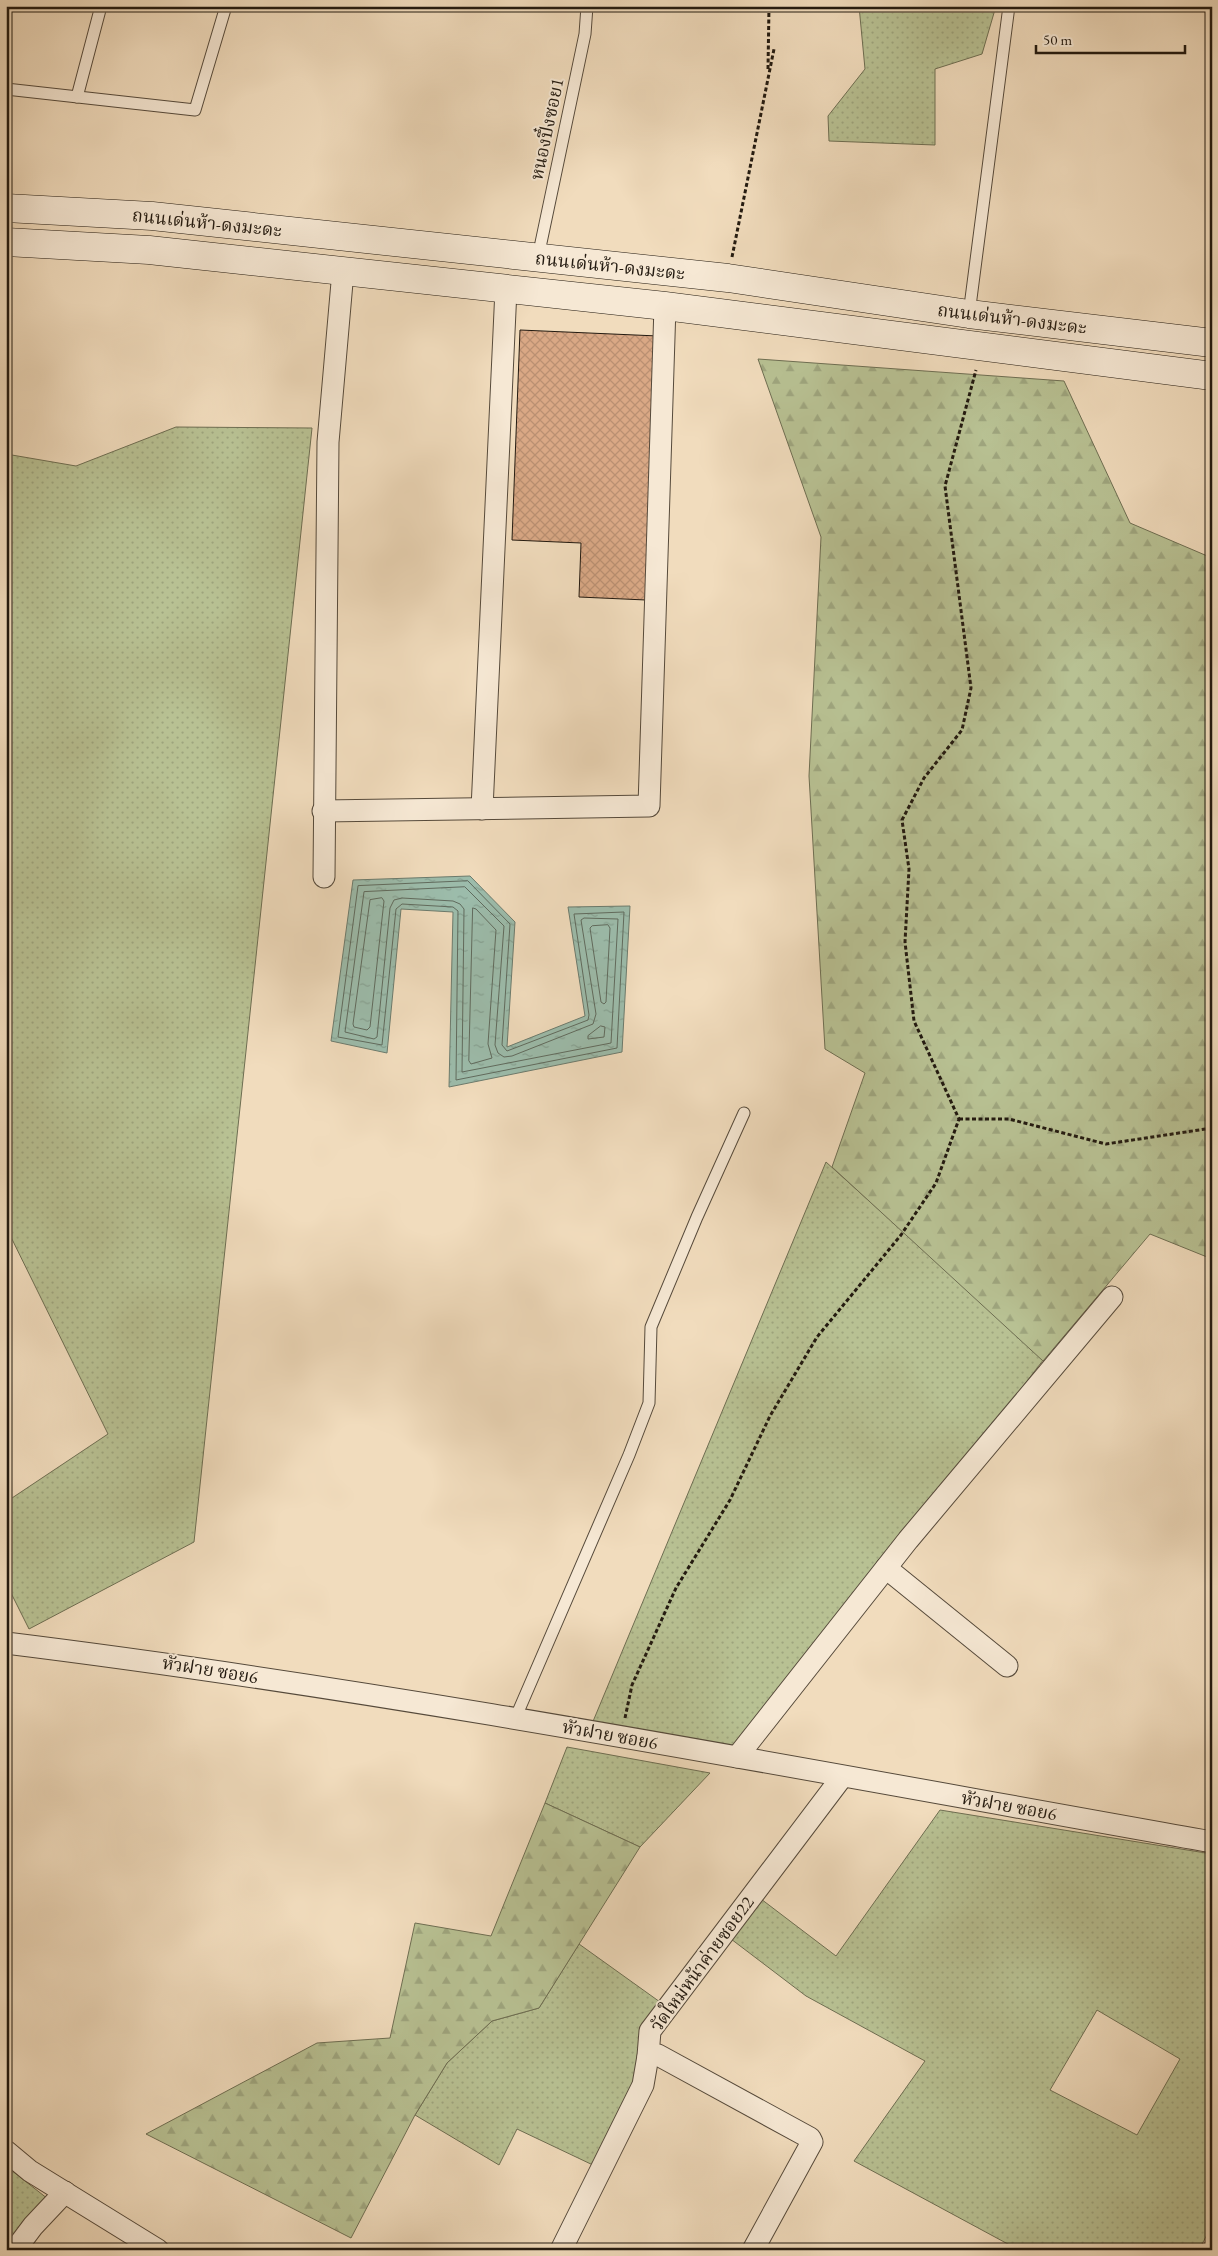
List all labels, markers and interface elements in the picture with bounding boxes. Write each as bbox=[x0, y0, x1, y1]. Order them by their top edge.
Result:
scale bar bbox=[1036, 22, 1184, 54]
text: 50 m bbox=[1043, 30, 1072, 49]
street label: หนองปึ๋งซอย1 bbox=[523, 75, 569, 182]
street label: ถนนเด่นห้า-ดงมะดะ bbox=[131, 203, 283, 242]
street label: ถนนเด่นห้า-ดงมะดะ bbox=[534, 246, 686, 285]
street label: ถนนเด่นห้า-ดงมะดะ bbox=[936, 298, 1088, 339]
street label: หัวฝาย ซอย6 bbox=[161, 1651, 260, 1688]
street label: หัวฝาย ซอย6 bbox=[561, 1715, 660, 1754]
street label: หัวฝาย ซอย6 bbox=[960, 1786, 1059, 1825]
street label: วัดใหม่หน้าค่ายซอย22 bbox=[645, 1891, 759, 2036]

